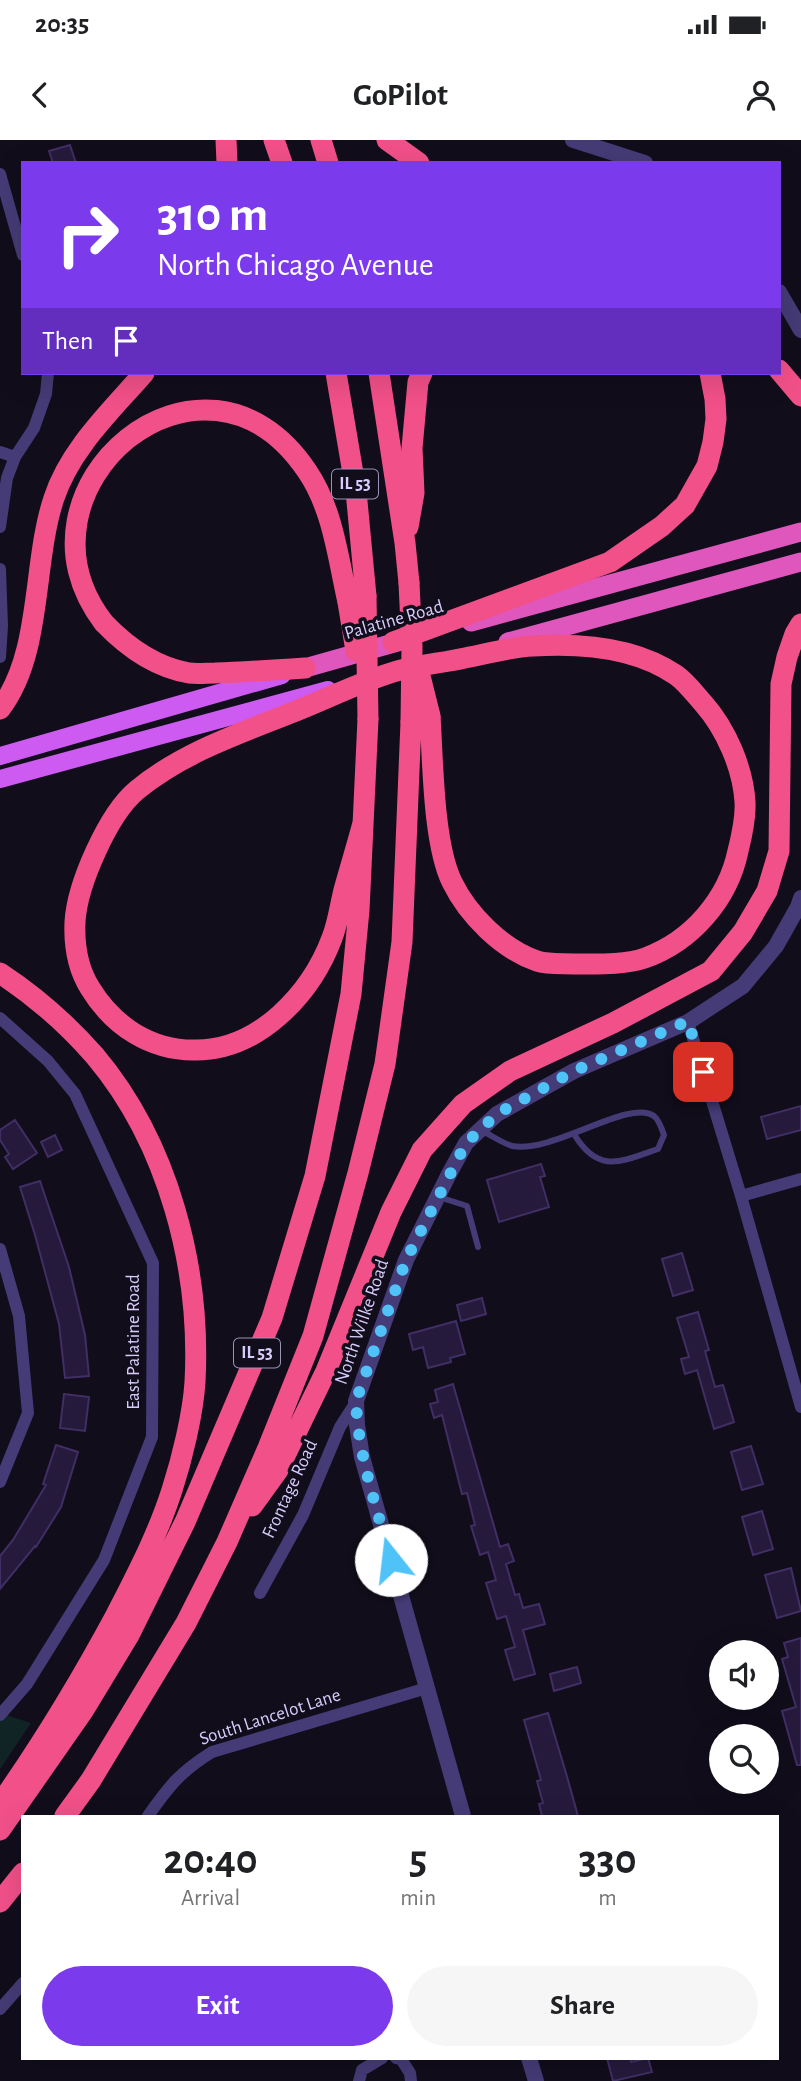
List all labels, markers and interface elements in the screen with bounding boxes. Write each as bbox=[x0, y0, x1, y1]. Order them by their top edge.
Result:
text: 20:35 bbox=[35, 11, 89, 37]
icon: back bbox=[21, 76, 59, 114]
icon: person bbox=[742, 76, 780, 114]
text: GoPilot bbox=[353, 79, 448, 111]
icon: right bbox=[42, 189, 133, 280]
text: 310 m bbox=[157, 191, 268, 240]
text: North Chicago Avenue bbox=[157, 249, 434, 281]
icon: arrive bbox=[107, 322, 145, 360]
text: Then bbox=[42, 328, 93, 354]
road number: IL 53 bbox=[332, 470, 378, 498]
street label: Palatine Road bbox=[342, 597, 446, 643]
pin bbox=[673, 1042, 733, 1102]
icon: arrive bbox=[684, 1053, 722, 1091]
street label: North Wilke Road bbox=[332, 1257, 392, 1387]
street label: East Palatine Road bbox=[124, 1274, 143, 1410]
road number: IL 53 bbox=[234, 1338, 280, 1368]
street label: Frontage Road bbox=[259, 1437, 321, 1541]
position arrow bbox=[354, 1523, 428, 1597]
map controls bbox=[709, 1640, 779, 1794]
button: sound bbox=[709, 1640, 779, 1710]
street label: South Lancelot Lane bbox=[197, 1685, 343, 1749]
button: search bbox=[709, 1724, 779, 1794]
text: 20:40 bbox=[163, 1839, 258, 1881]
text: 5 bbox=[409, 1839, 427, 1881]
text: 330 bbox=[578, 1839, 637, 1881]
text: Arrival bbox=[181, 1887, 240, 1910]
text: min bbox=[400, 1887, 436, 1910]
text: m bbox=[598, 1887, 617, 1910]
button: Exit bbox=[42, 1966, 393, 2046]
button: Share bbox=[407, 1966, 758, 2046]

